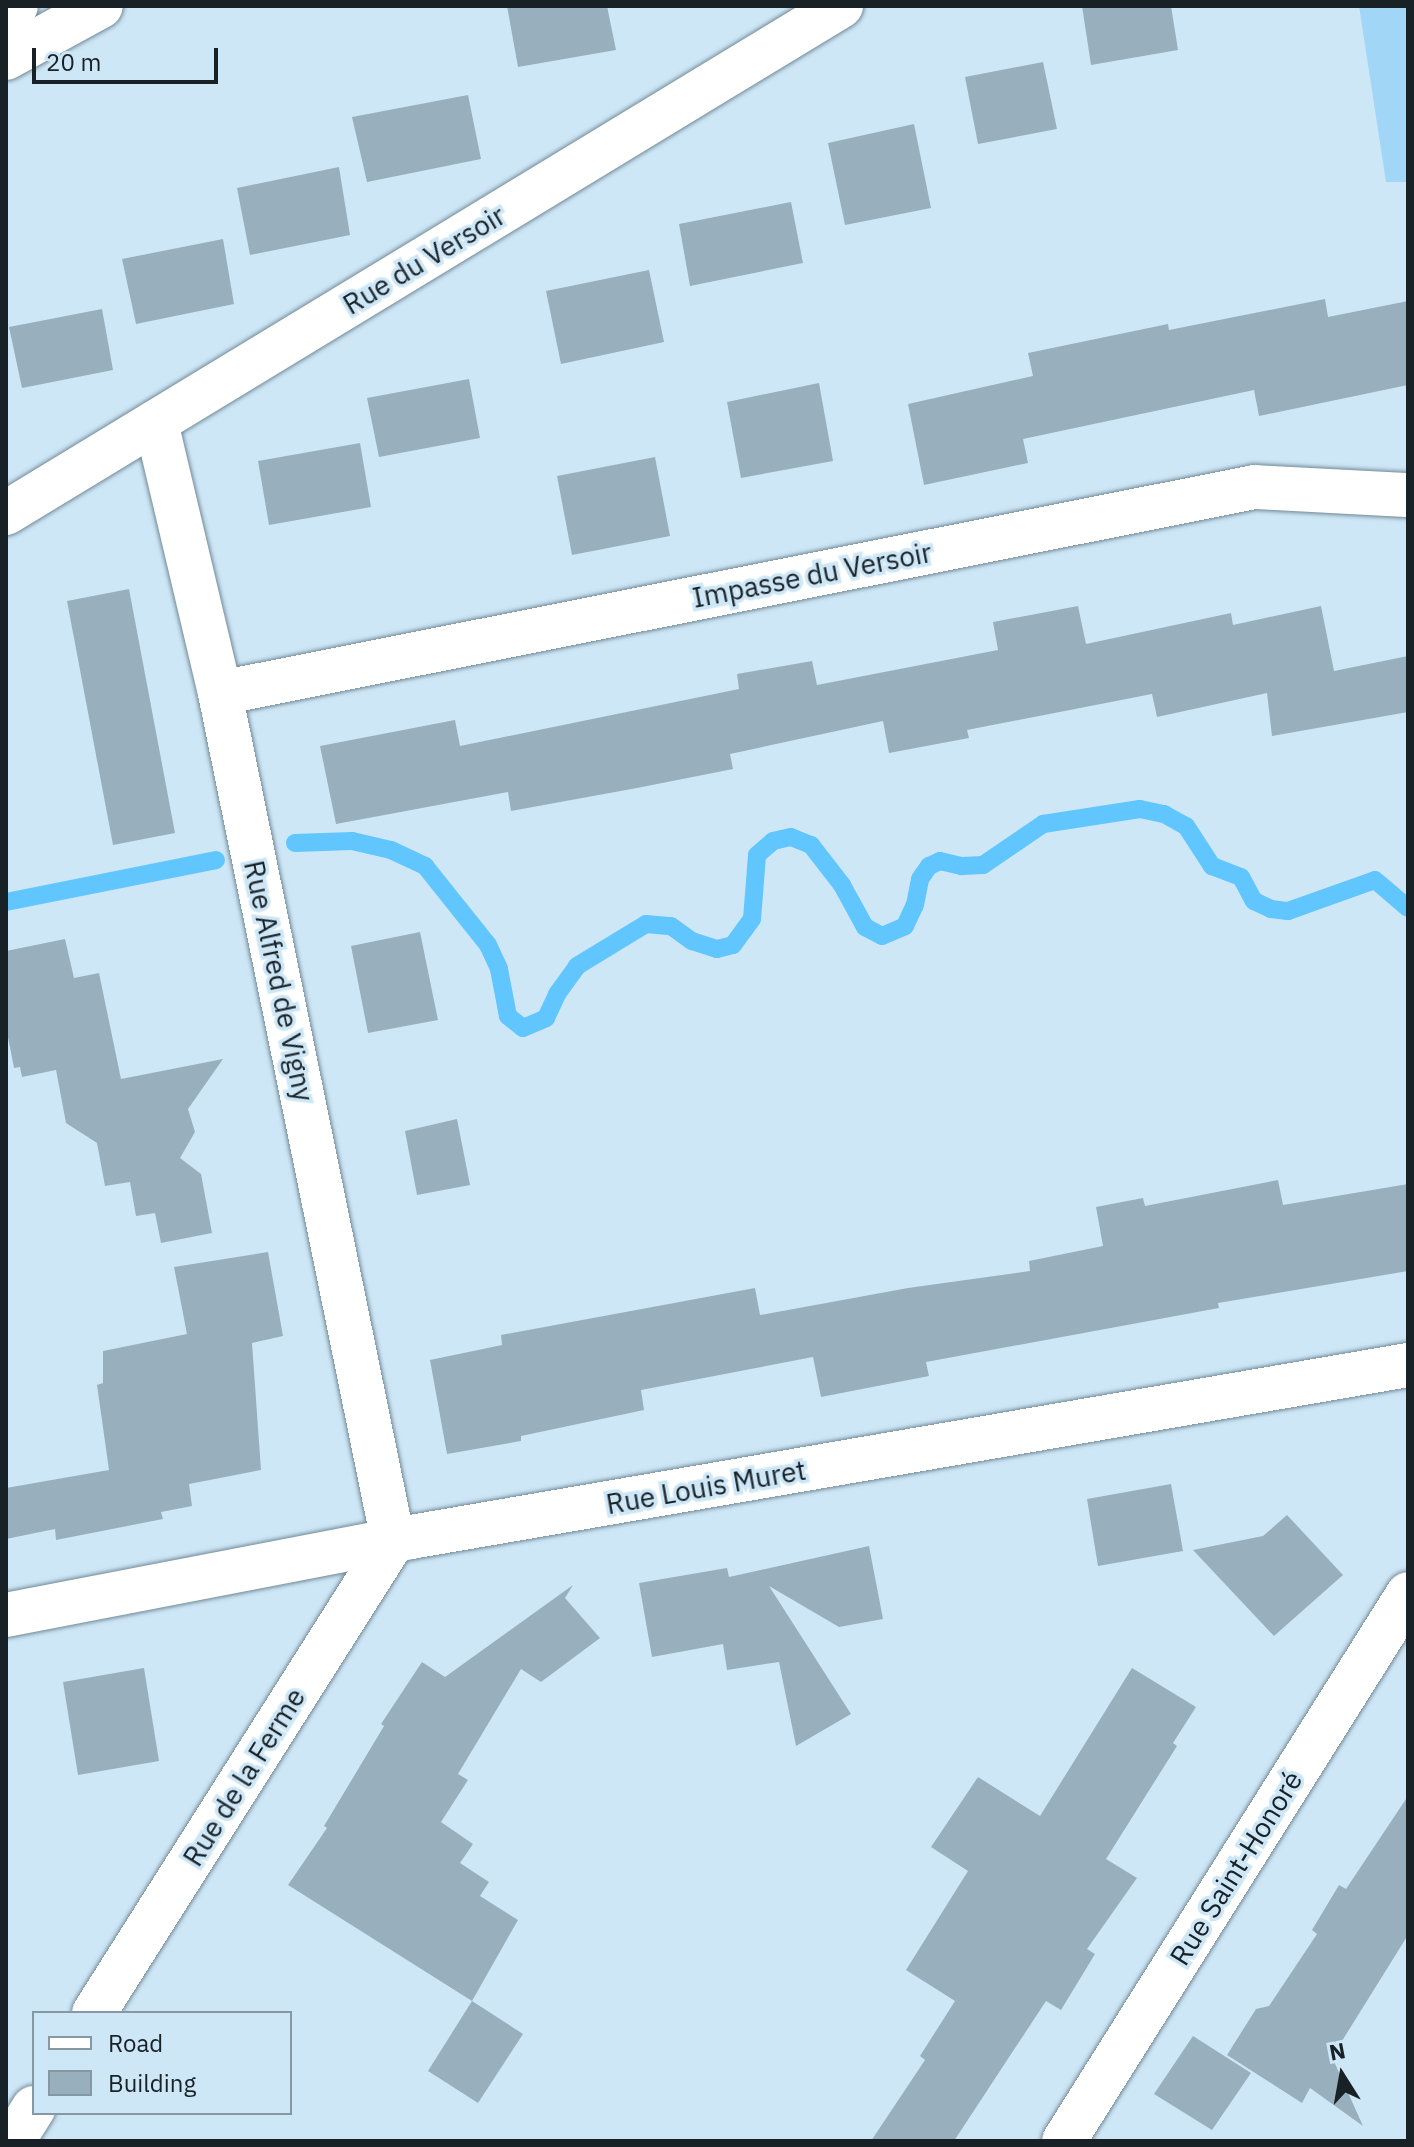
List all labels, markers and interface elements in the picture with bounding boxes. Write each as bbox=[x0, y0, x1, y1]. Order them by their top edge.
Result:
scale bar bbox=[36, 32, 222, 82]
text: 20 m bbox=[46, 46, 101, 78]
street label: Rue du Versoir bbox=[337, 198, 511, 322]
street label: Impasse du Versoir bbox=[689, 535, 935, 615]
street label: Rue Alfred de Vigny bbox=[237, 857, 321, 1105]
street label: Rue Louis Muret bbox=[603, 1453, 809, 1521]
street label: Rue de la Ferme bbox=[176, 1682, 312, 1872]
street label: Rue Saint-Honoré bbox=[1163, 1765, 1309, 1971]
legend bbox=[32, 2011, 292, 2115]
text: Road bbox=[108, 2027, 163, 2059]
north arrow bbox=[1302, 2035, 1382, 2115]
text: N bbox=[1327, 2035, 1348, 2067]
text: Building bbox=[108, 2067, 196, 2099]

